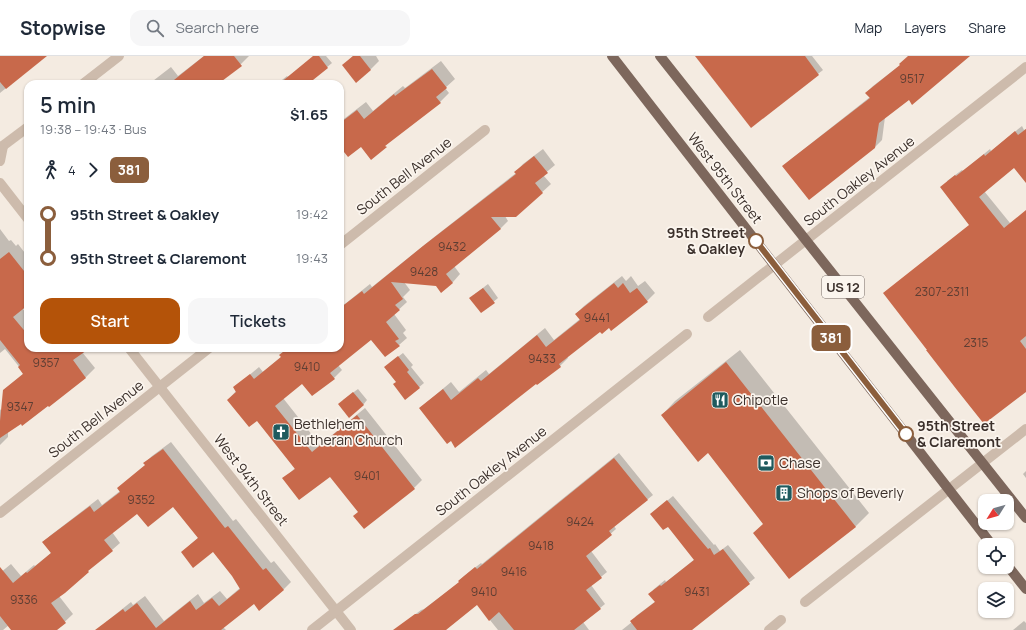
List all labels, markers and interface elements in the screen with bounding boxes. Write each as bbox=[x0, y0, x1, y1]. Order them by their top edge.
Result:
search box bbox=[130, 10, 410, 46]
text: Stopwise bbox=[20, 15, 106, 41]
icon: search bbox=[144, 17, 166, 39]
text: Search here bbox=[176, 17, 259, 38]
text: Map bbox=[854, 18, 882, 37]
text: Layers bbox=[904, 18, 946, 37]
text: Share bbox=[968, 18, 1006, 37]
house number: 9517 bbox=[899, 70, 925, 87]
text: 5 min bbox=[40, 90, 96, 120]
text: $1.65 bbox=[290, 104, 328, 125]
text: 19:38 – 19:43 · Bus bbox=[40, 120, 147, 138]
street label: West 95th Street bbox=[684, 128, 767, 228]
street label: South Oakley Avenue bbox=[799, 131, 918, 230]
street label: South Bell Avenue bbox=[352, 132, 455, 219]
icon: walk bbox=[40, 159, 62, 181]
icon: forward bbox=[82, 159, 104, 181]
text: 381 bbox=[118, 160, 141, 179]
text: 4 bbox=[68, 161, 76, 179]
text: 95th Street & Oakley bbox=[70, 204, 219, 225]
text: 19:42 bbox=[296, 205, 328, 223]
place label: 95th Street & Oakley bbox=[667, 223, 745, 258]
marker: 95th Street & Oakley bbox=[748, 233, 764, 249]
house number: 9432 bbox=[438, 238, 466, 255]
text: 95th Street & Claremont bbox=[70, 248, 247, 269]
text: 19:43 bbox=[296, 249, 328, 267]
house number: 9428 bbox=[410, 263, 438, 280]
road number: US 12 bbox=[822, 276, 864, 298]
house number: 2307-2311 bbox=[915, 283, 969, 300]
button: Start bbox=[40, 298, 180, 344]
button: Tickets bbox=[188, 298, 328, 344]
house number: 9441 bbox=[584, 309, 610, 326]
line badge: 381 bbox=[808, 325, 854, 351]
text: 381 bbox=[820, 328, 842, 347]
house number: 2315 bbox=[963, 334, 989, 351]
house number: 9433 bbox=[528, 350, 556, 367]
house number: 9357 bbox=[32, 354, 60, 371]
house number: 9410 bbox=[294, 358, 320, 375]
street label: South Bell Avenue bbox=[44, 375, 147, 462]
restaurant icon: Chipotle bbox=[710, 390, 730, 410]
place label: Chipotle bbox=[733, 390, 788, 409]
house number: 9347 bbox=[6, 398, 34, 415]
place label: Bethlehem Lutheran Church bbox=[294, 414, 403, 449]
place label: 95th Street & Claremont bbox=[917, 416, 1001, 451]
street label: South Oakley Avenue bbox=[431, 421, 550, 520]
church icon: Bethlehem Lutheran Church bbox=[271, 422, 291, 442]
marker: 95th Street & Claremont bbox=[898, 426, 914, 442]
street label: West 94th Street bbox=[210, 430, 293, 530]
bank icon: Chase bbox=[756, 453, 776, 473]
place label: Chase bbox=[779, 453, 821, 472]
house number: 9401 bbox=[354, 467, 380, 484]
building icon: Shops of Beverly bbox=[774, 483, 794, 503]
place label: Shops of Beverly bbox=[797, 483, 904, 502]
house number: 9352 bbox=[127, 491, 155, 508]
north arrow bbox=[978, 494, 1014, 530]
map controls bbox=[978, 494, 1014, 618]
house number: 9424 bbox=[566, 513, 594, 530]
house number: 9418 bbox=[528, 537, 554, 554]
button: locate bbox=[978, 538, 1014, 574]
house number: 9416 bbox=[501, 563, 527, 580]
button: layers bbox=[978, 582, 1014, 618]
house number: 9410 bbox=[471, 583, 497, 600]
house number: 9431 bbox=[684, 583, 710, 600]
house number: 9336 bbox=[10, 591, 38, 608]

